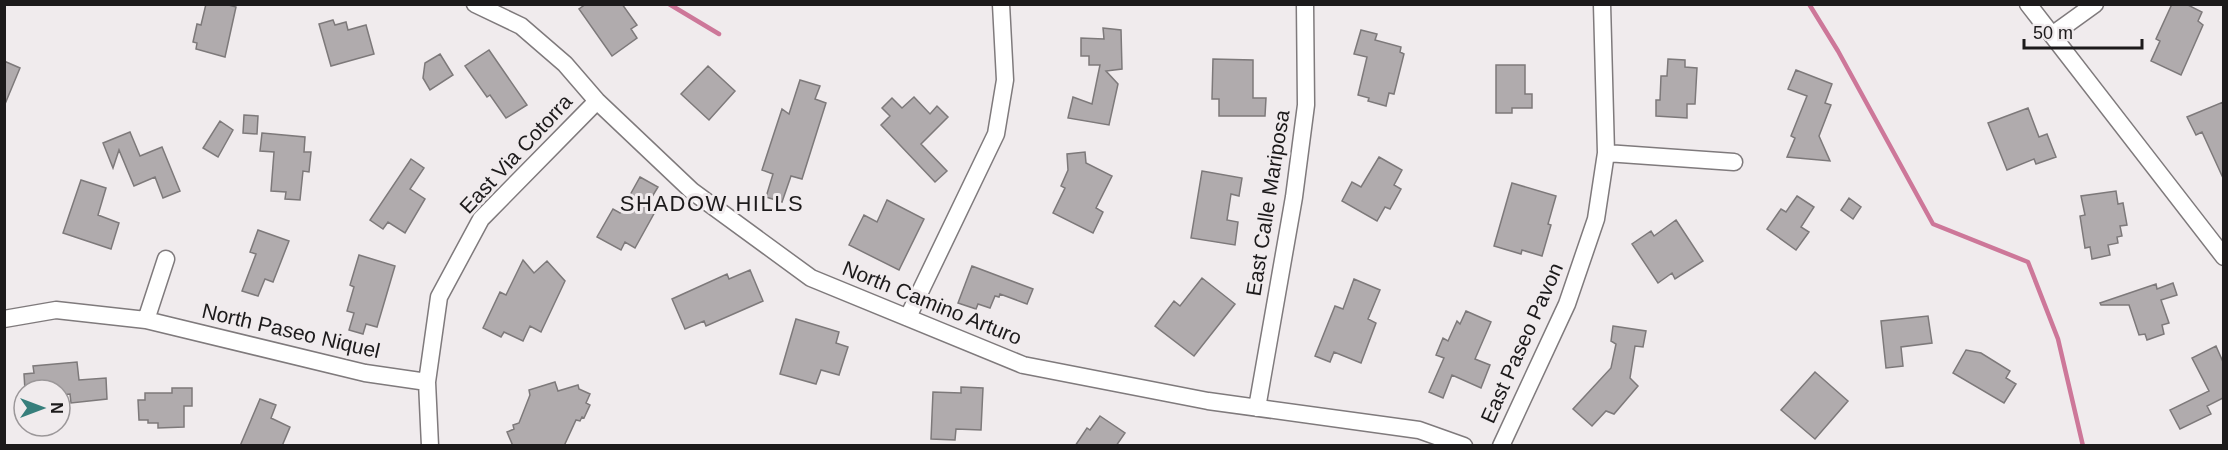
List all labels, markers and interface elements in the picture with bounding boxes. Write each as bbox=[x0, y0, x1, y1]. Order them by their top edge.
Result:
scale bar bbox=[2024, 12, 2142, 50]
text: 50 m bbox=[2033, 23, 2073, 43]
street label: East Via Cotorra bbox=[455, 89, 577, 218]
street label: East Calle Mariposa bbox=[1241, 108, 1294, 298]
district label: SHADOW HILLS bbox=[620, 191, 804, 216]
street label: North Camino Arturo bbox=[839, 256, 1025, 349]
street label: East Paseo Pavon bbox=[1476, 259, 1567, 426]
street label: North Paseo Niquel bbox=[200, 299, 382, 362]
north arrow bbox=[12, 378, 72, 438]
text: N bbox=[48, 402, 65, 414]

